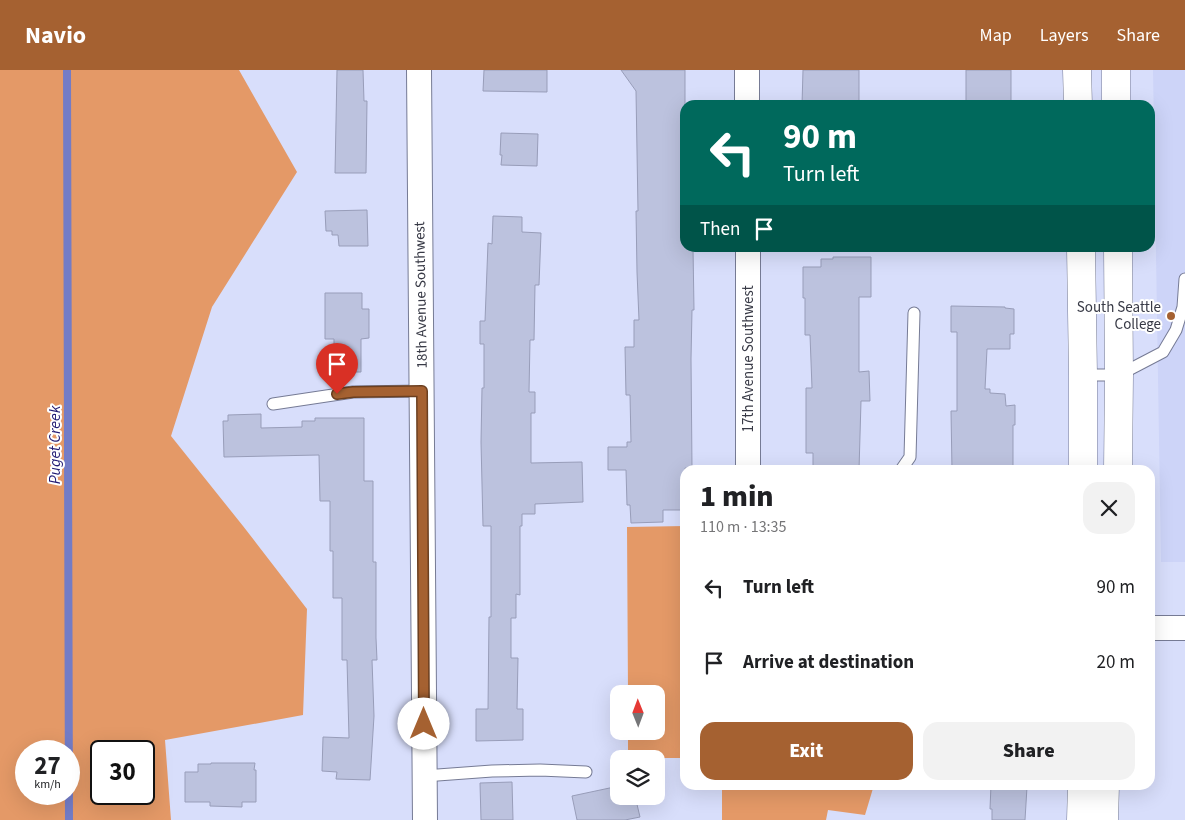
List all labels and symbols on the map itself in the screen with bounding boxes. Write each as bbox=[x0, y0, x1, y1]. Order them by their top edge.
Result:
street label: 18th Avenue Southwest bbox=[409, 221, 433, 369]
street label: 17th Avenue Southwest bbox=[738, 285, 759, 433]
place label: South Seattle College bbox=[1077, 297, 1161, 335]
marker: South Seattle College bbox=[1165, 310, 1177, 322]
pin bbox=[316, 343, 358, 394]
water label: Puget Creek bbox=[44, 405, 66, 484]
north arrow bbox=[610, 685, 665, 740]
position arrow bbox=[397, 697, 449, 749]
speed limit sign: 30 bbox=[90, 740, 155, 805]

